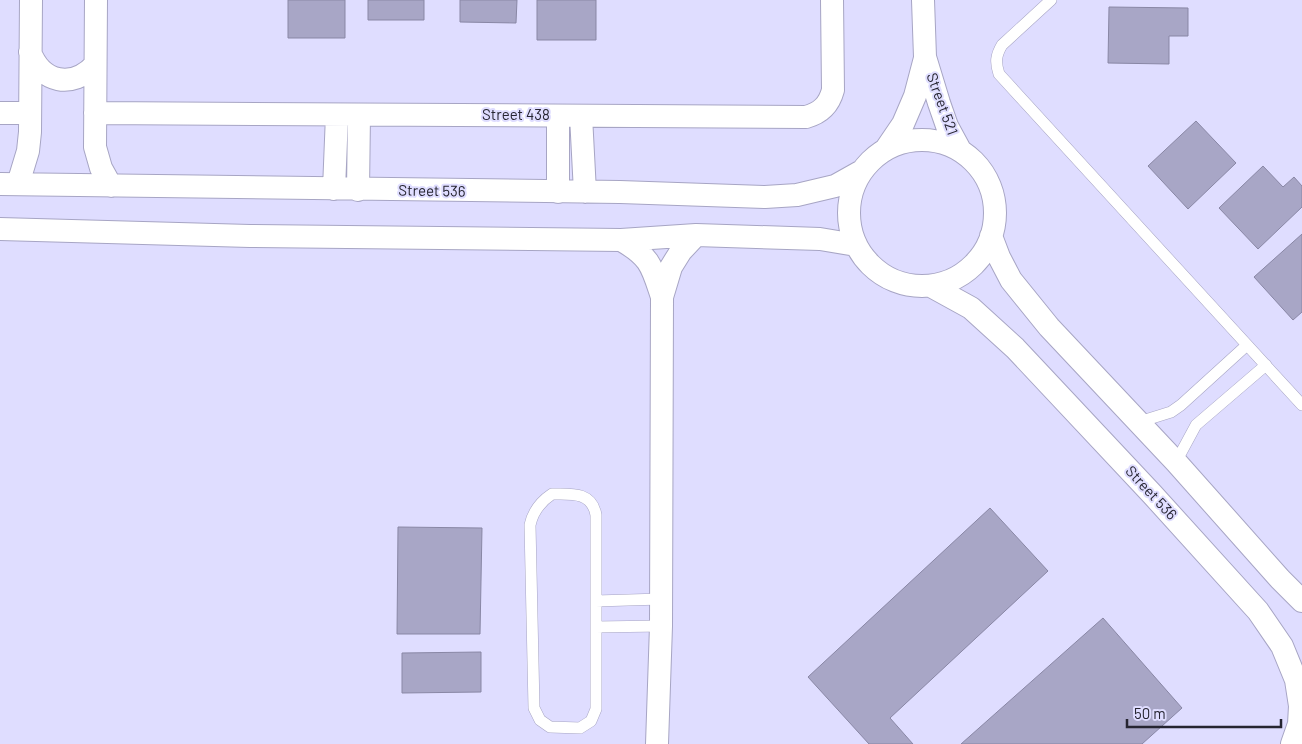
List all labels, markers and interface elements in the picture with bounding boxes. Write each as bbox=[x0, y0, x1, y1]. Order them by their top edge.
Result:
street label: Street 521 bbox=[923, 70, 962, 137]
street label: Street 438 bbox=[482, 105, 550, 123]
street label: Street 536 bbox=[398, 180, 466, 200]
street label: Street 536 bbox=[1122, 462, 1181, 523]
scale bar bbox=[1127, 696, 1281, 728]
text: 50 m bbox=[1134, 704, 1166, 722]

